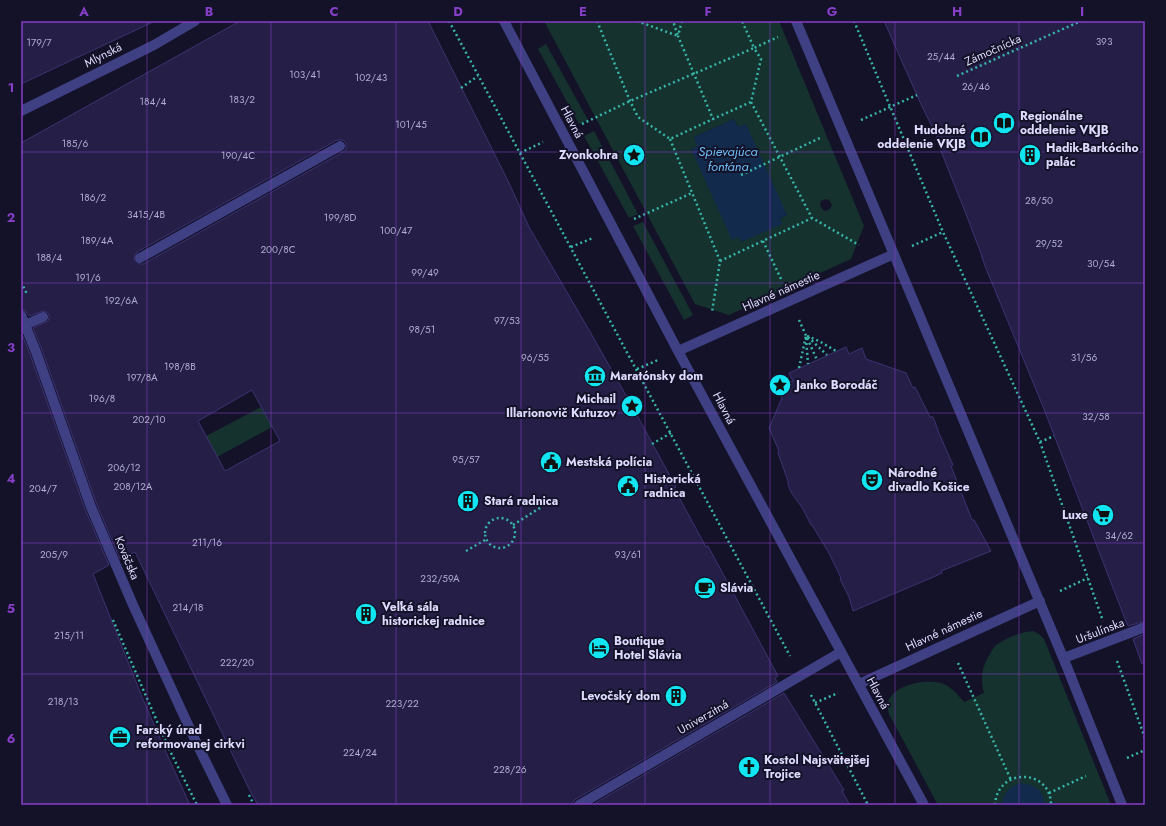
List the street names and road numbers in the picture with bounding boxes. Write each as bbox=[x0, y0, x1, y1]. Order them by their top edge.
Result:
street label: Zámočnícka bbox=[962, 29, 1024, 70]
street label: Mlynská bbox=[81, 38, 125, 72]
street label: Hlavná bbox=[556, 103, 588, 142]
street label: Hlavné námestie bbox=[739, 266, 823, 316]
street label: Hlavná bbox=[708, 389, 740, 428]
street label: Kováčska bbox=[110, 534, 144, 583]
street label: Hlavné námestie bbox=[903, 604, 985, 656]
street label: Uršulínska bbox=[1073, 613, 1127, 649]
street label: Hlavná bbox=[862, 674, 894, 713]
street label: Univerzitná bbox=[674, 695, 732, 739]

